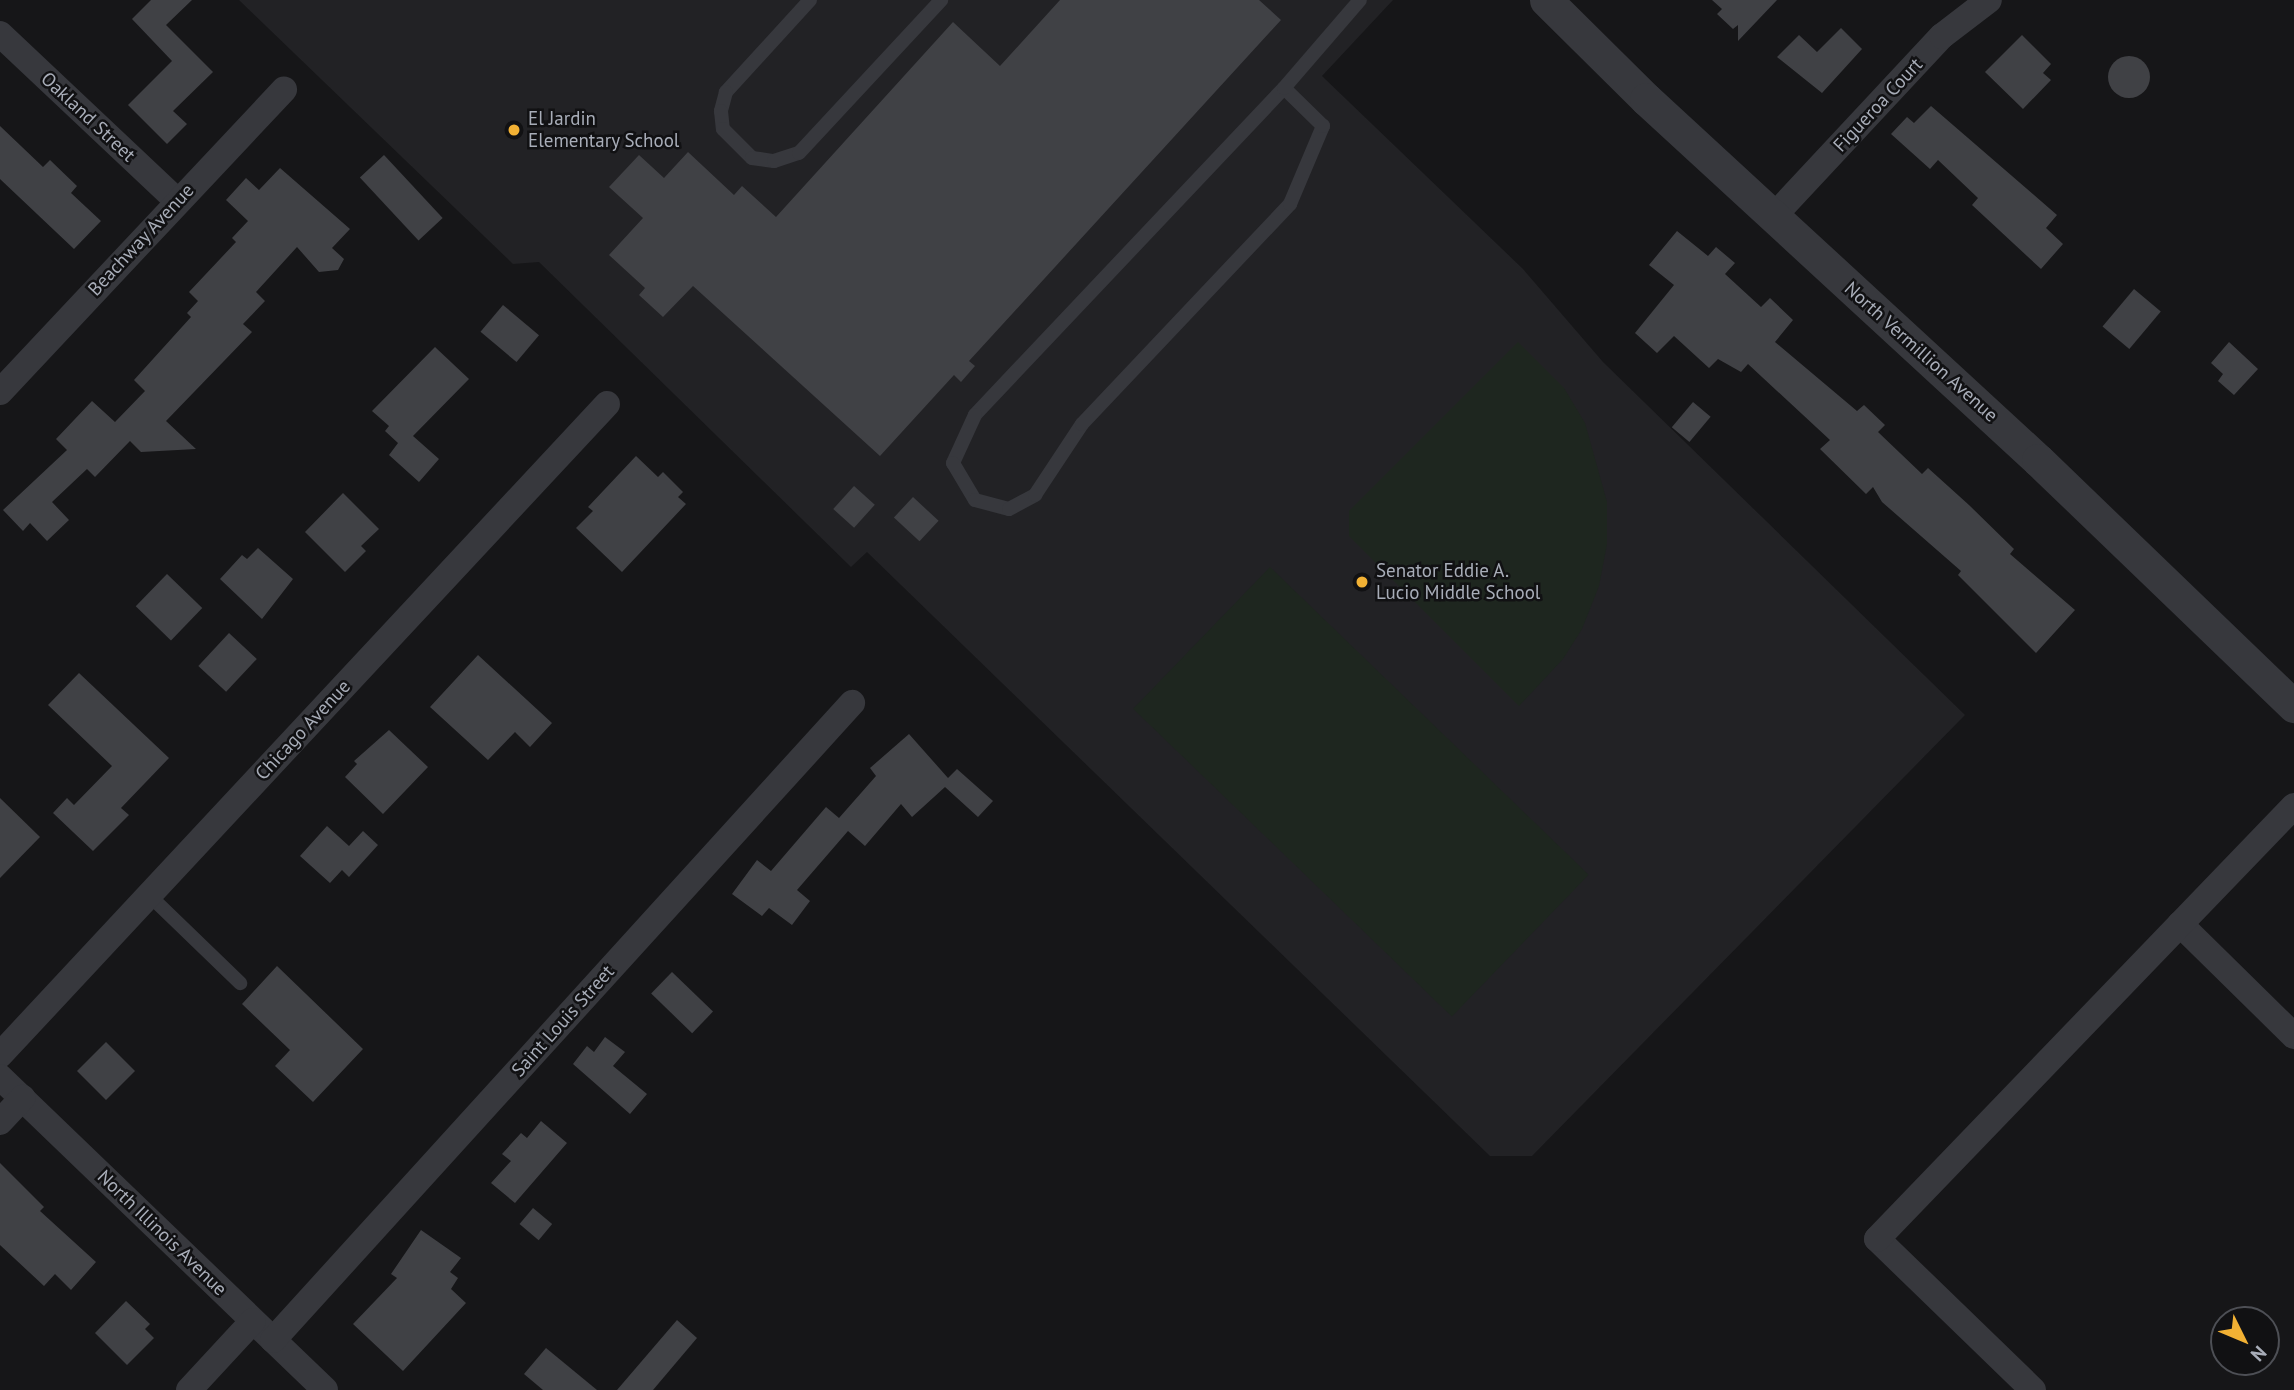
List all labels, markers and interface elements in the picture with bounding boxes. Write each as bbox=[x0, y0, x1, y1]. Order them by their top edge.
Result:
street label: Figueroa Court bbox=[1829, 53, 1927, 157]
street label: Oakland Street bbox=[36, 68, 140, 166]
place label: El Jardin Elementary School bbox=[528, 108, 680, 152]
marker: El Jardin Elementary School bbox=[506, 122, 522, 138]
street label: Beachway Avenue bbox=[83, 179, 199, 301]
street label: North Vermillion Avenue bbox=[1839, 277, 2003, 427]
place label: Senator Eddie A. Lucio Middle School bbox=[1376, 560, 1540, 604]
marker: Senator Eddie A. Lucio Middle School bbox=[1354, 574, 1370, 590]
street label: Chicago Avenue bbox=[251, 675, 355, 785]
street label: Saint Louis Street bbox=[507, 960, 619, 1082]
street label: North Illinois Avenue bbox=[92, 1165, 232, 1301]
north arrow bbox=[2210, 1306, 2280, 1376]
text: N bbox=[2246, 1341, 2272, 1367]

